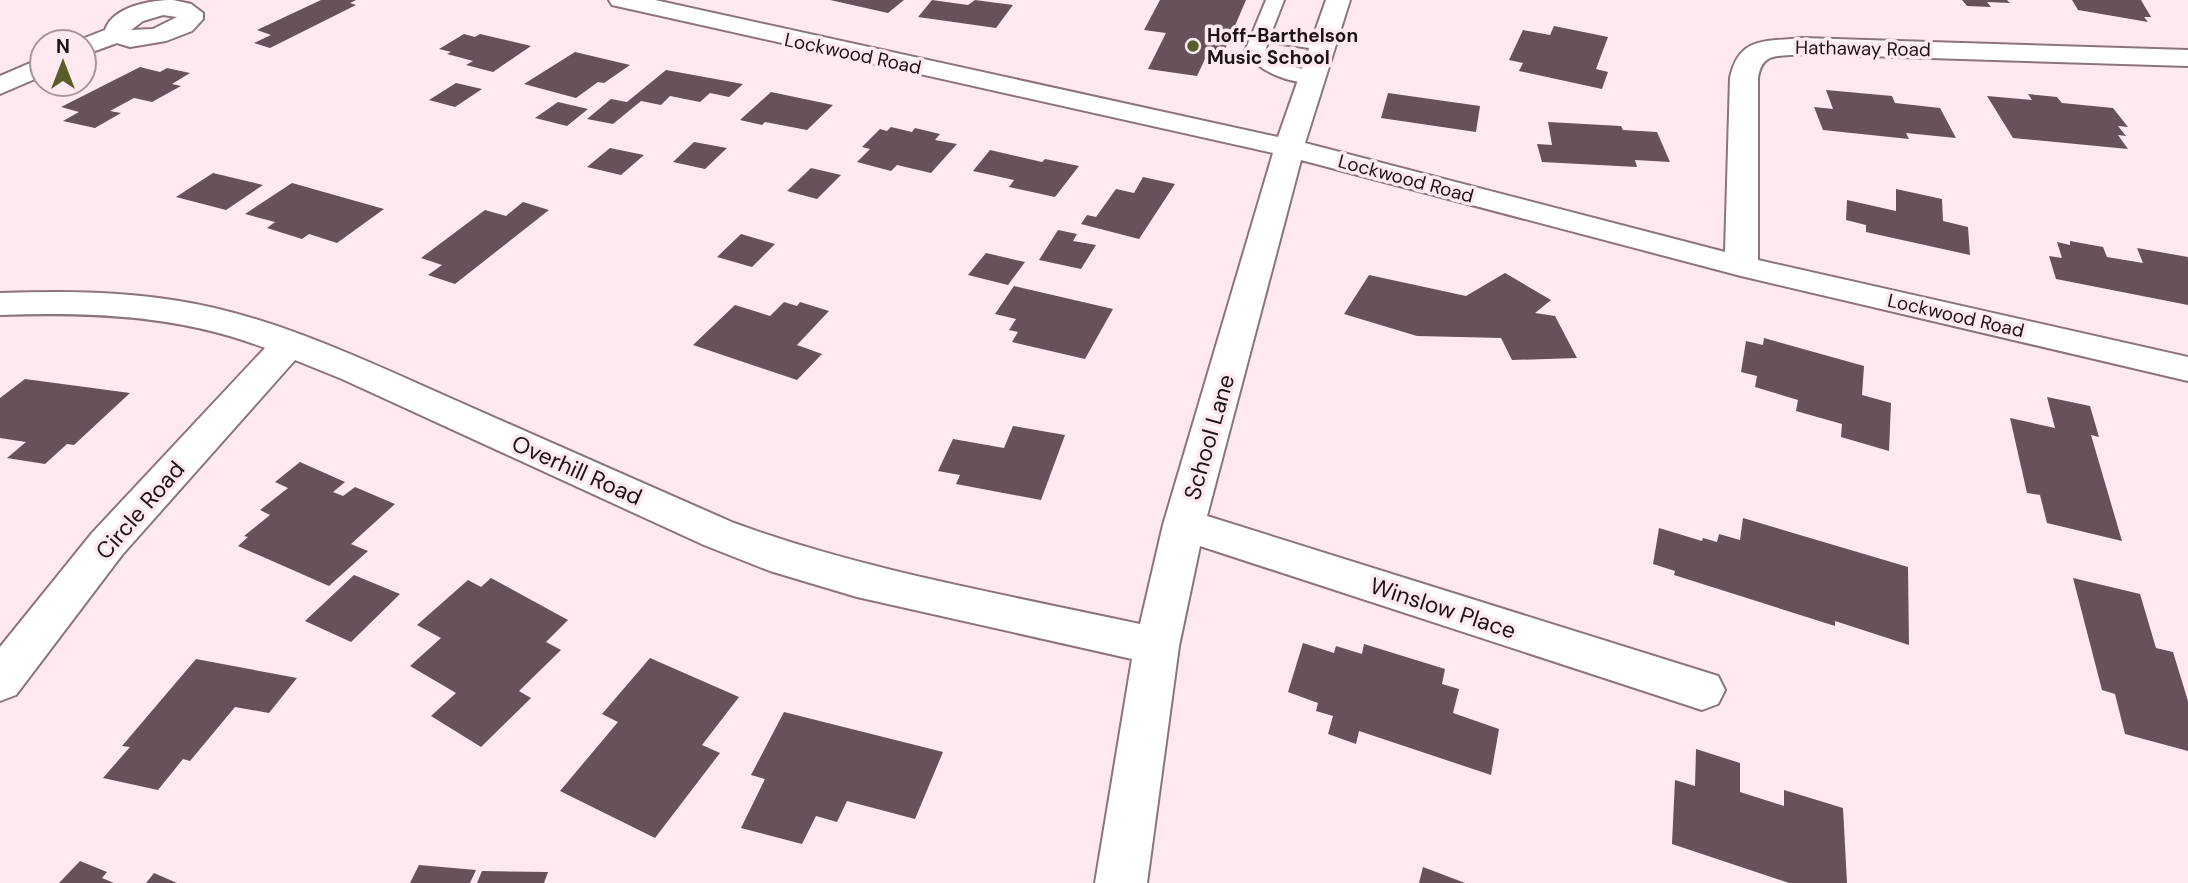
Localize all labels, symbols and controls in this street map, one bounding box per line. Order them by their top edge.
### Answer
place label: Hoff-Barthelson Music School [1207,23,1358,70]
street label: Lockwood Road [782,27,924,80]
north arrow [28,28,98,98]
text: N [56,34,70,59]
street label: Hathaway Road [1795,35,1931,62]
marker: Hoff-Barthelson Music School [1185,38,1201,54]
street label: Lockwood Road [1335,148,1476,209]
street label: Lockwood Road [1885,288,2027,343]
street label: School Lane [1177,371,1241,503]
street label: Overhill Road [507,428,647,512]
street label: Circle Road [89,454,191,566]
street label: Winslow Place [1366,570,1520,646]

